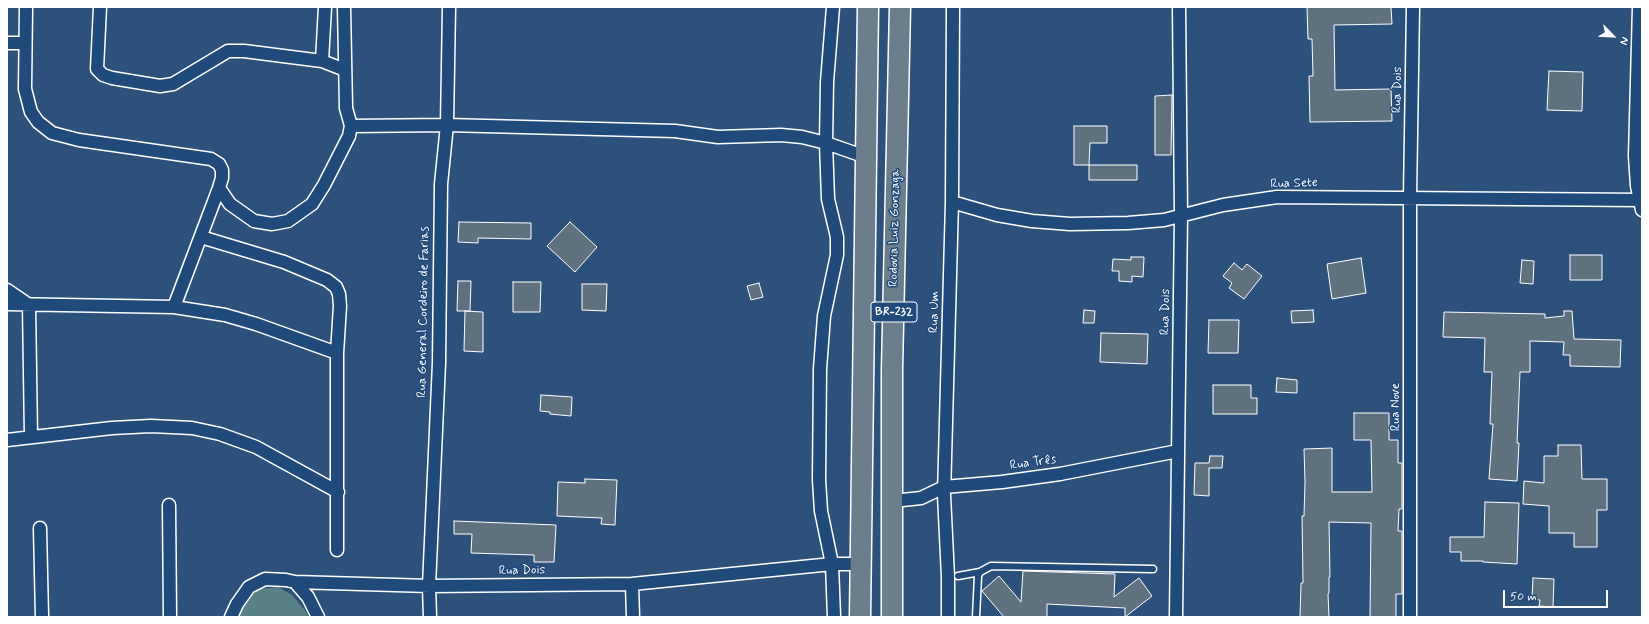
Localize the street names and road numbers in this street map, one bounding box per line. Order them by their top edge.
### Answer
street label: Rua Dois [1390,67,1406,113]
street label: Rodovia Luiz Gonzaga [886,169,904,287]
street label: Rua Sete [1270,175,1318,193]
street label: Rua General Cordeiro de Farias [415,226,433,398]
street label: Rua Dois [1158,289,1174,335]
street label: Rua Um [926,291,944,333]
road number: BR-232 [871,302,917,322]
street label: Rua Nove [1388,383,1404,431]
street label: Rua Três [1009,452,1057,474]
street label: Rua Dois [499,563,545,579]

